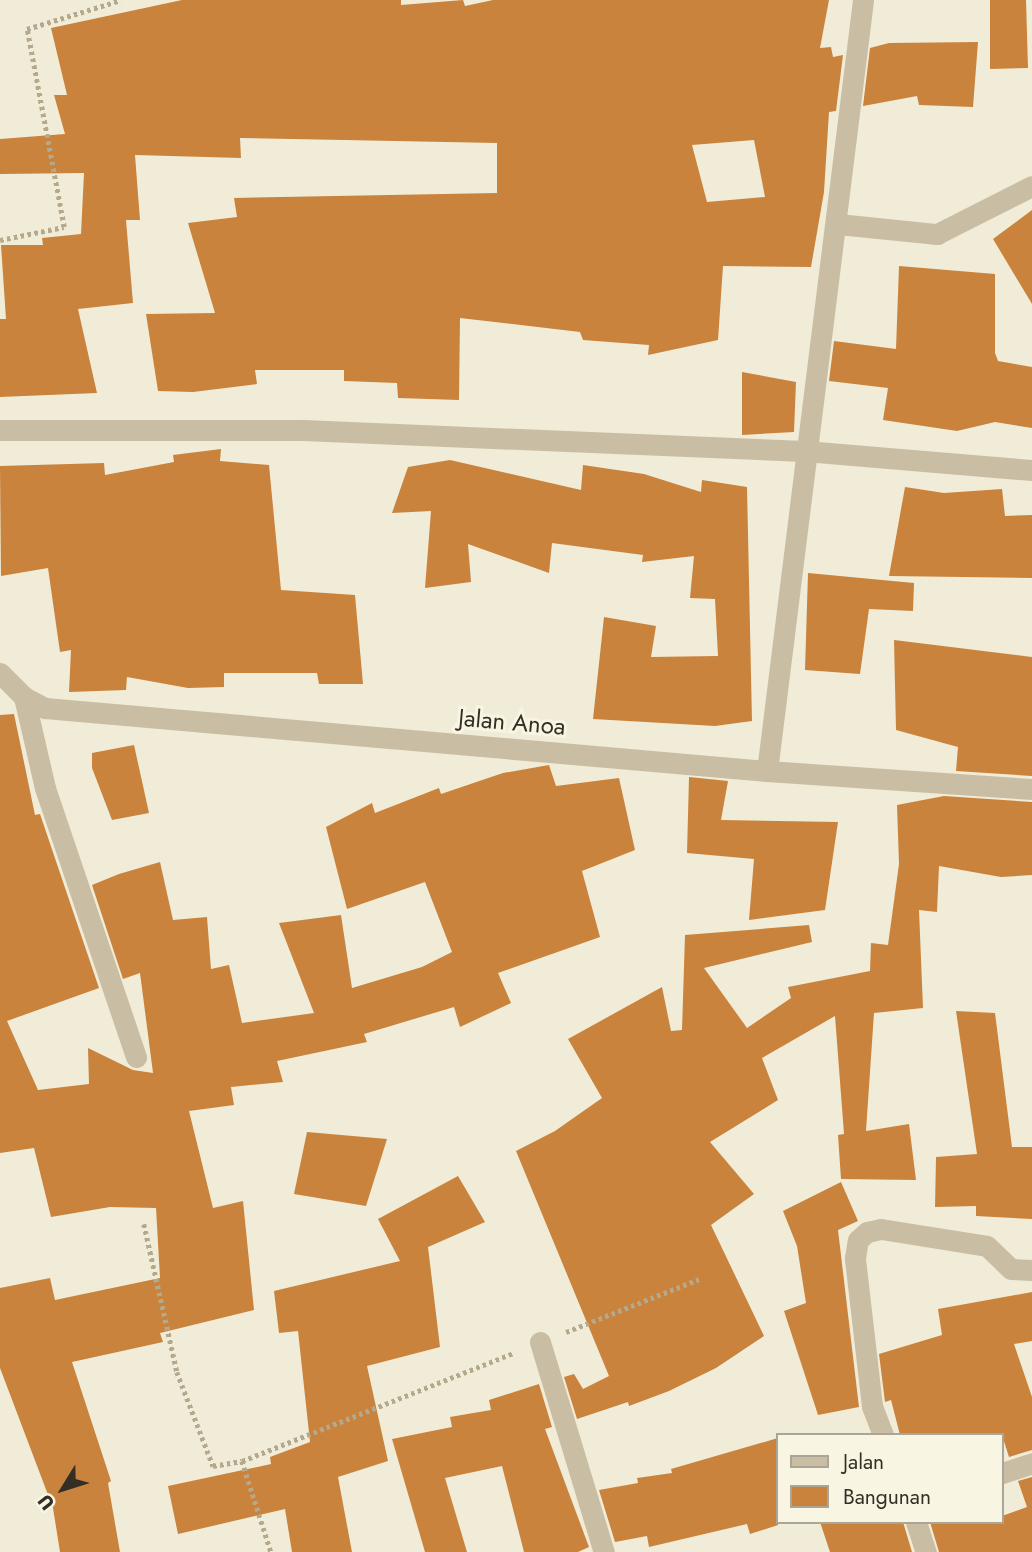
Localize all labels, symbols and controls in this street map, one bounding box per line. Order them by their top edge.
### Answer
street label: Jalan Anoa [457,703,567,741]
legend [776,1433,1004,1524]
text: Jalan [843,1447,884,1477]
north arrow [28,1454,98,1524]
text: Bangunan [843,1482,931,1512]
text: U [31,1489,61,1516]

